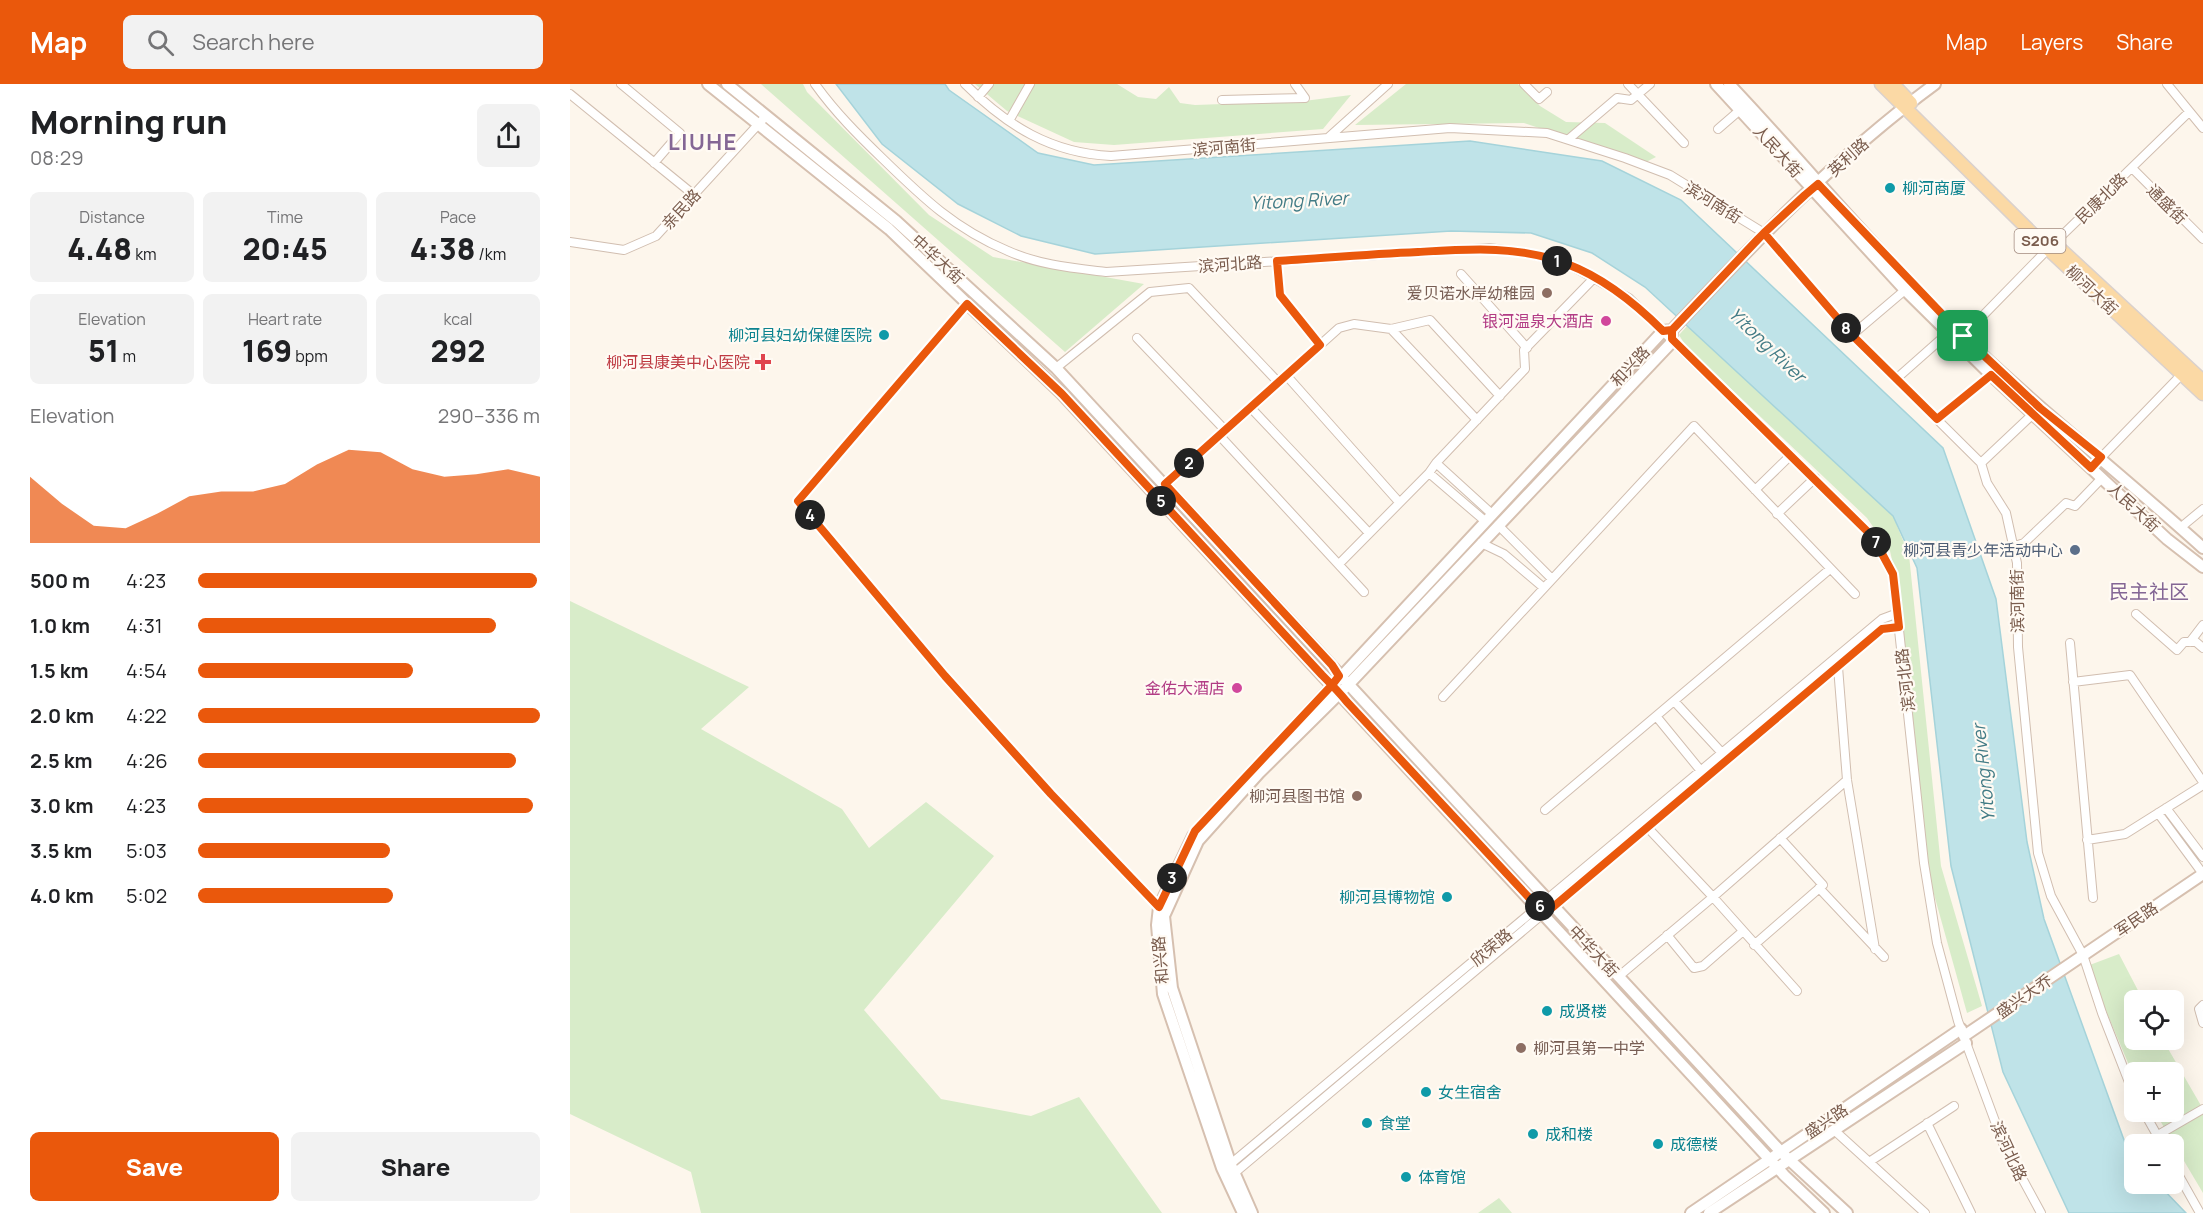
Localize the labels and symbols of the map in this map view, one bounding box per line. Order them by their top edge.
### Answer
street label: 人民大街 [1748,120,1808,182]
district label: LIUHE [668,127,738,157]
street label: 滨河南街 [1191,133,1257,161]
street label: 英利路 [1823,133,1873,181]
street label: 民康北路 [2070,168,2132,228]
street label: 滨河南街 [1680,176,1746,228]
place label: 柳河商厦 [1902,177,1966,199]
street label: 通盛街 [2142,179,2192,229]
marker: 柳河商厦 [1883,181,1897,195]
street label: 亲民路 [657,184,705,234]
water label: Yitong River [1249,185,1351,215]
street label: 中华大街 [907,229,969,289]
road number: S206 [2014,229,2066,253]
pin: 1 [1542,246,1572,276]
street label: 滨河北路 [1197,251,1263,277]
street label: 柳河大街 [2061,260,2123,320]
place label: 爱贝诺水岸幼稚园 [1407,282,1535,304]
marker: 爱贝诺水岸幼稚园 [1540,286,1554,300]
water label: Yitong River [1724,302,1813,389]
place label: 银河温泉大酒店 [1482,310,1594,332]
pin [1937,310,1988,361]
pin: 8 [1831,313,1861,343]
marker: 银河温泉大酒店 [1599,314,1613,328]
place label: 柳河县妇幼保健医院 [728,324,872,346]
marker: 柳河县妇幼保健医院 [877,328,891,342]
street label: 和兴路 [1606,341,1654,391]
place label: 柳河县康美中心医院 [606,351,750,373]
marker: 柳河县康美中心医院 [754,353,772,371]
pin: 2 [1174,448,1204,478]
street label: 人民大街 [2103,477,2165,537]
pin: 5 [1146,486,1176,516]
pin: 4 [795,500,825,530]
pin: 7 [1861,527,1891,557]
place label: 柳河县青少年活动中心 [1903,539,2063,561]
marker: 柳河县青少年活动中心 [2068,543,2082,557]
street label: 滨河南街 [2005,569,2029,633]
district label: 民主社区 [2109,578,2189,605]
street label: 滨河北路 [1890,647,1920,713]
place label: 金佑大酒店 [1145,677,1225,699]
marker: 金佑大酒店 [1230,681,1244,695]
water label: Yitong River [1966,721,2000,823]
place label: 柳河县图书馆 [1249,785,1345,807]
marker: 柳河县图书馆 [1350,789,1364,803]
pin: 3 [1157,863,1187,893]
place label: 柳河县博物馆 [1339,886,1435,908]
marker: 柳河县博物馆 [1440,890,1454,904]
pin: 6 [1525,891,1555,921]
street label: 军民路 [2110,896,2162,942]
street label: 中华大街 [1564,920,1624,982]
street label: 欣荣路 [1466,923,1516,971]
street label: 和兴路 [1147,935,1173,985]
street label: 盛兴大乔 [1991,969,2057,1023]
place label: 成贤楼 [1559,1000,1607,1022]
marker: 成贤楼 [1540,1004,1554,1018]
place label: 柳河县第一中学 [1533,1037,1645,1059]
marker: 柳河县第一中学 [1514,1041,1528,1055]
place label: 女生宿舍 [1438,1081,1502,1103]
marker: 女生宿舍 [1419,1085,1433,1099]
street label: 盛兴路 [1800,1098,1852,1144]
place label: 食堂 [1379,1112,1411,1134]
marker: 食堂 [1360,1116,1374,1130]
street label: 滨河北路 [1986,1117,2032,1185]
place label: 成和楼 [1545,1123,1593,1145]
marker: 成和楼 [1526,1127,1540,1141]
place label: 成德楼 [1670,1133,1718,1155]
marker: 成德楼 [1651,1137,1665,1151]
place label: 体育馆 [1418,1166,1466,1188]
marker: 体育馆 [1399,1170,1413,1184]

